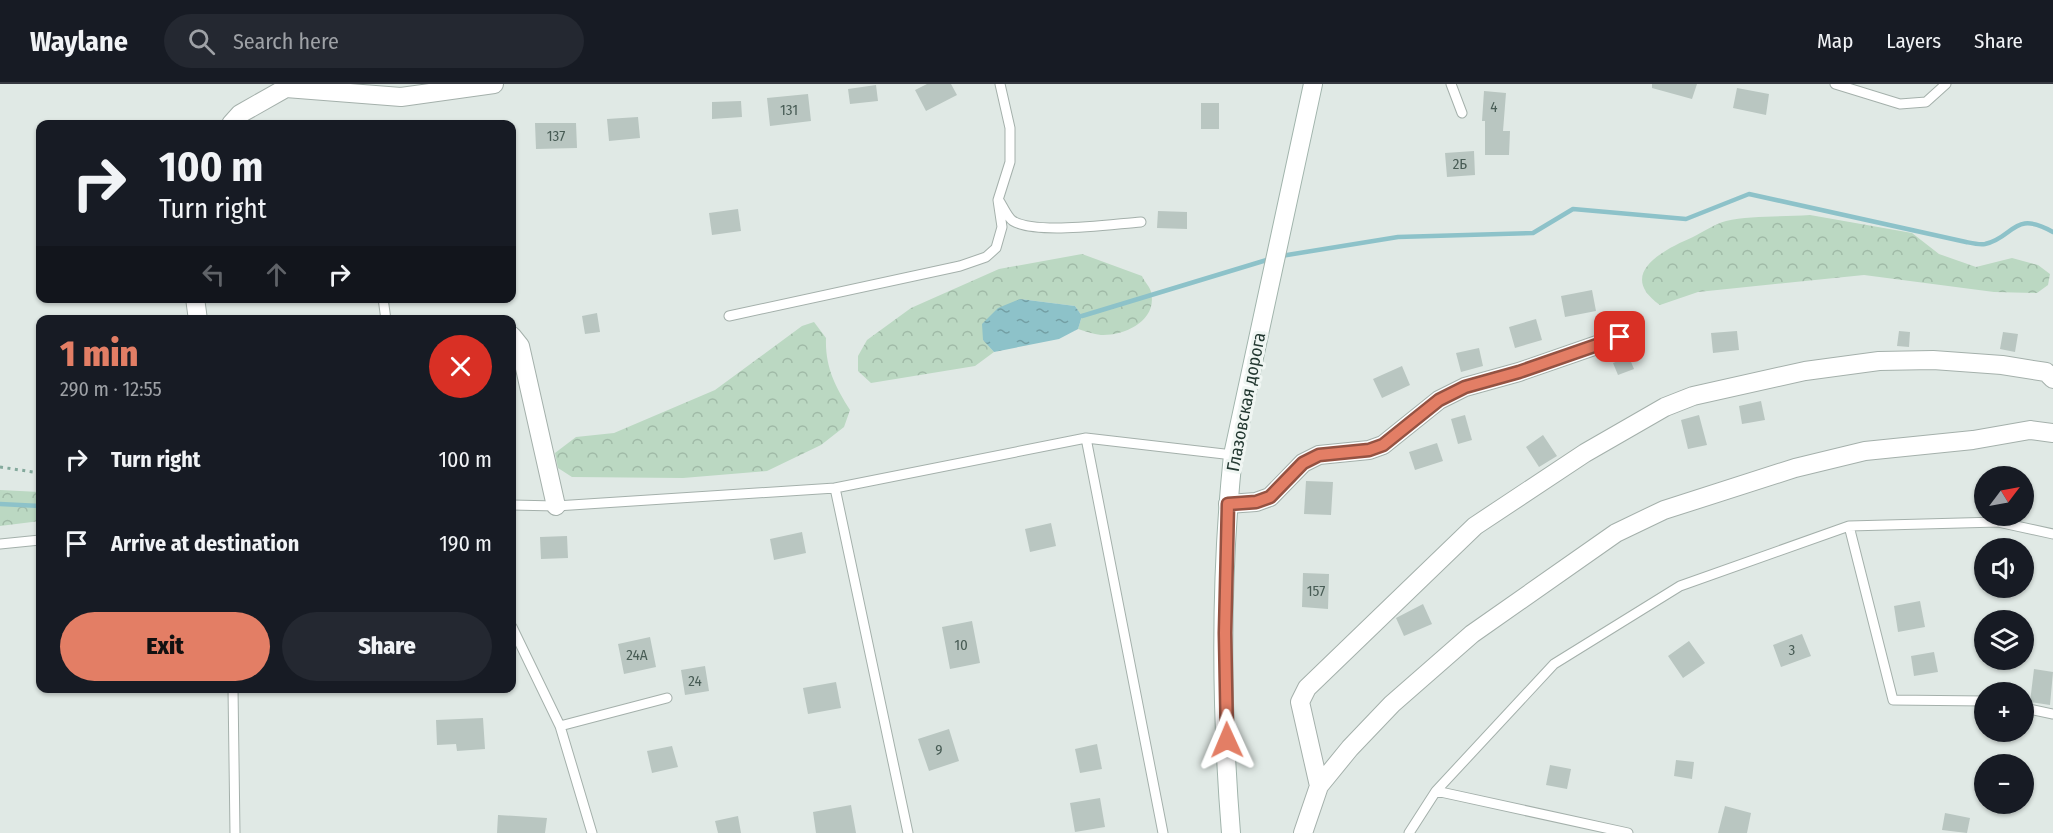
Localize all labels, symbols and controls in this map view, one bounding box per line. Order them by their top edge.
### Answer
search box [164,14,584,68]
text: Waylane [30,25,128,58]
icon: search [185,25,218,58]
text: Search here [233,28,339,55]
text: Map [1817,28,1853,54]
text: Layers [1886,28,1941,54]
text: Share [1974,28,2023,54]
house number: 4 [1490,98,1498,116]
house number: 131 [780,101,798,119]
house number: 137 [547,127,565,145]
text: 100 m [159,142,263,192]
icon: right [60,144,138,222]
house number: 2Б [1453,155,1467,173]
text: Turn right [159,193,267,225]
icon: left [197,258,230,291]
icon: ahead [260,258,293,291]
icon: right [323,258,356,291]
pin [1594,311,1645,362]
icon: arrive [1603,320,1636,353]
street label: Глазовская дорога [1222,330,1270,474]
text: 1 min [60,332,138,376]
button: close [429,335,492,398]
text: 290 m · 12:55 [60,377,162,401]
icon: right [60,443,93,476]
text: Turn right [111,446,200,473]
text: 100 m [438,446,492,473]
north arrow [1974,466,2034,526]
map controls [1974,466,2034,814]
icon: arrive [60,527,93,560]
text: Arrive at destination [111,530,299,557]
text: 190 m [439,530,492,557]
button: sound [1974,538,2034,598]
house number: 157 [1307,582,1325,600]
button: layers [1974,610,2034,670]
button: Exit [60,612,270,681]
button: Share [282,612,492,681]
house number: 10 [954,636,968,654]
house number: 3 [1789,641,1796,659]
house number: 24А [626,646,648,664]
house number: 24 [688,672,702,690]
button: + [1974,682,2034,742]
position arrow [1195,708,1259,772]
house number: 9 [935,741,943,759]
button: − [1974,754,2034,814]

